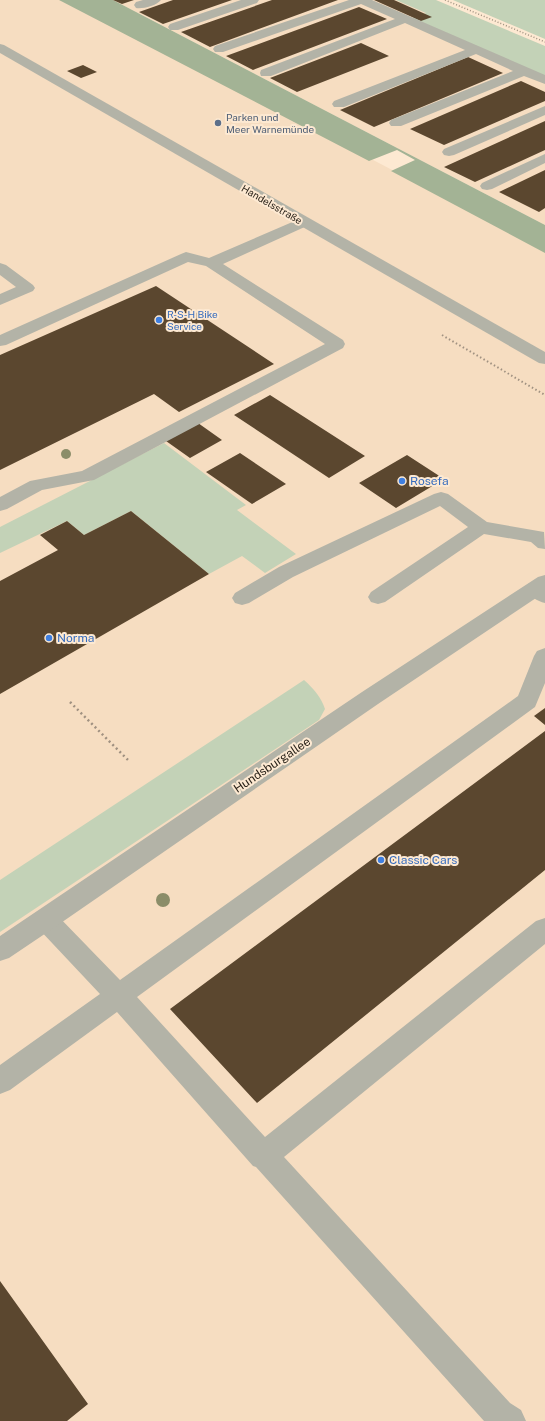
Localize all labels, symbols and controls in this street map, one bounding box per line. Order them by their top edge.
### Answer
place label: Parken und Meer Warnemünde [226,111,314,135]
marker: Parken und Meer Warnemünde [213,118,223,128]
street label: Handelsstraße [239,182,305,226]
place label: R-S-H Bike Service [167,308,218,332]
marker: R-S-H Bike Service [154,315,164,325]
place label: Rosefa [410,474,449,488]
marker: Rosefa [397,476,407,486]
place label: Norma [57,631,94,645]
marker: Norma [44,633,54,643]
street label: Hundsburgallee [231,734,313,796]
place label: Classic Cars [389,853,457,867]
marker: Classic Cars [376,855,386,865]

